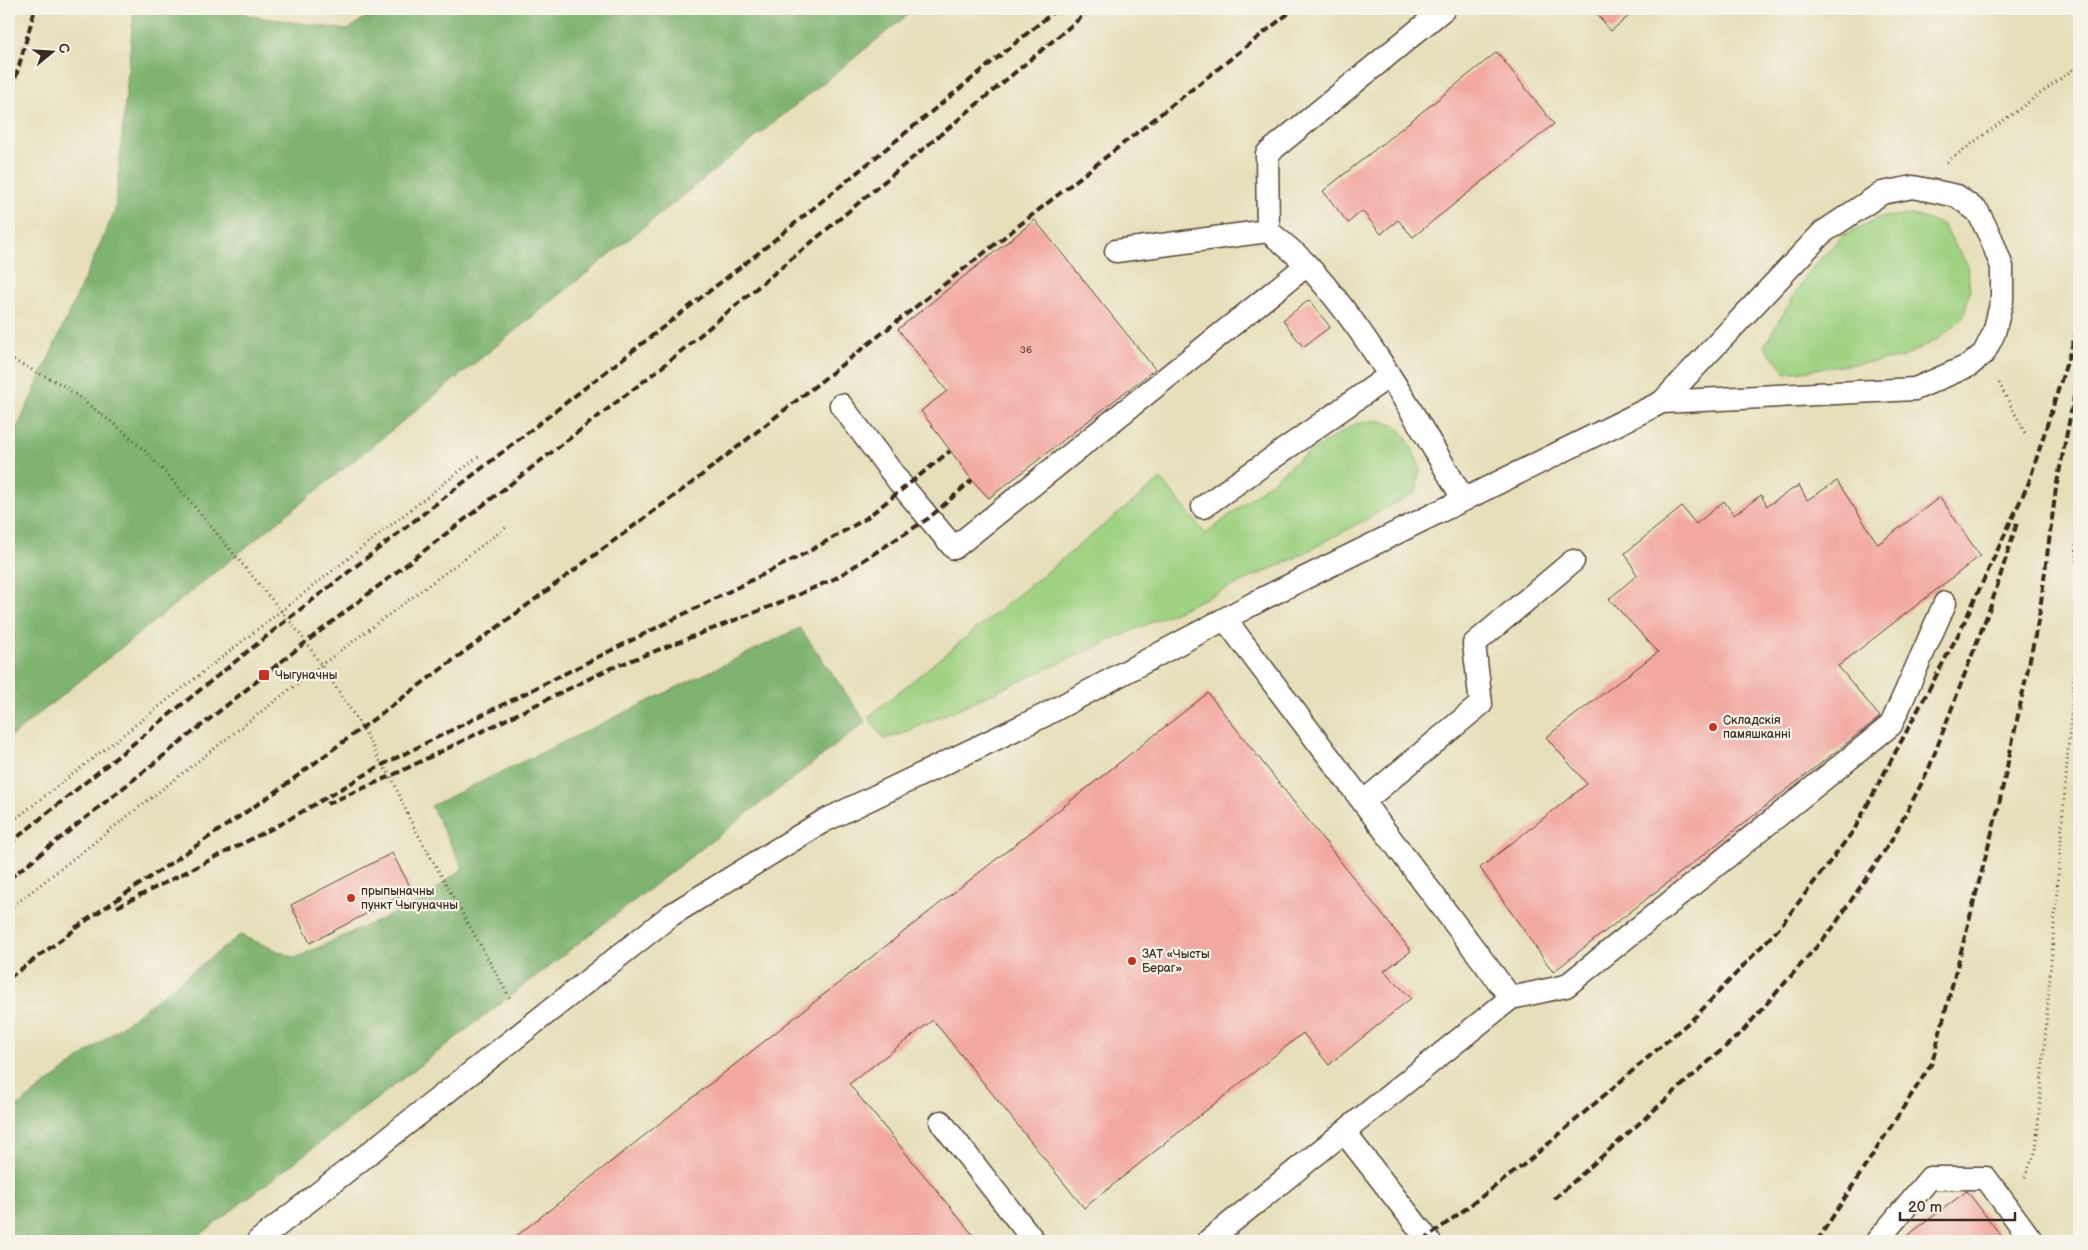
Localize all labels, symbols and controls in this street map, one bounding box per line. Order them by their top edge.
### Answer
north arrow [28,28,78,78]
text: С [54,41,74,56]
house number: 36 [1020,344,1032,356]
marker: Чыгуначны [257,668,271,682]
place label: Чыгуначны [275,668,337,683]
place label: Складскія памяшканні [1723,713,1791,742]
marker: Складскія памяшканні [1707,721,1719,733]
place label: прыпыначны пункт Чыгуначны [361,884,458,913]
marker: прыпыначны пункт Чыгуначны [345,892,357,904]
place label: ЗАТ «Чысты Бераг» [1142,947,1210,976]
marker: ЗАТ «Чысты Бераг» [1126,955,1138,967]
scale bar [1900,1190,2016,1222]
text: 20 m [1908,1198,1942,1217]

